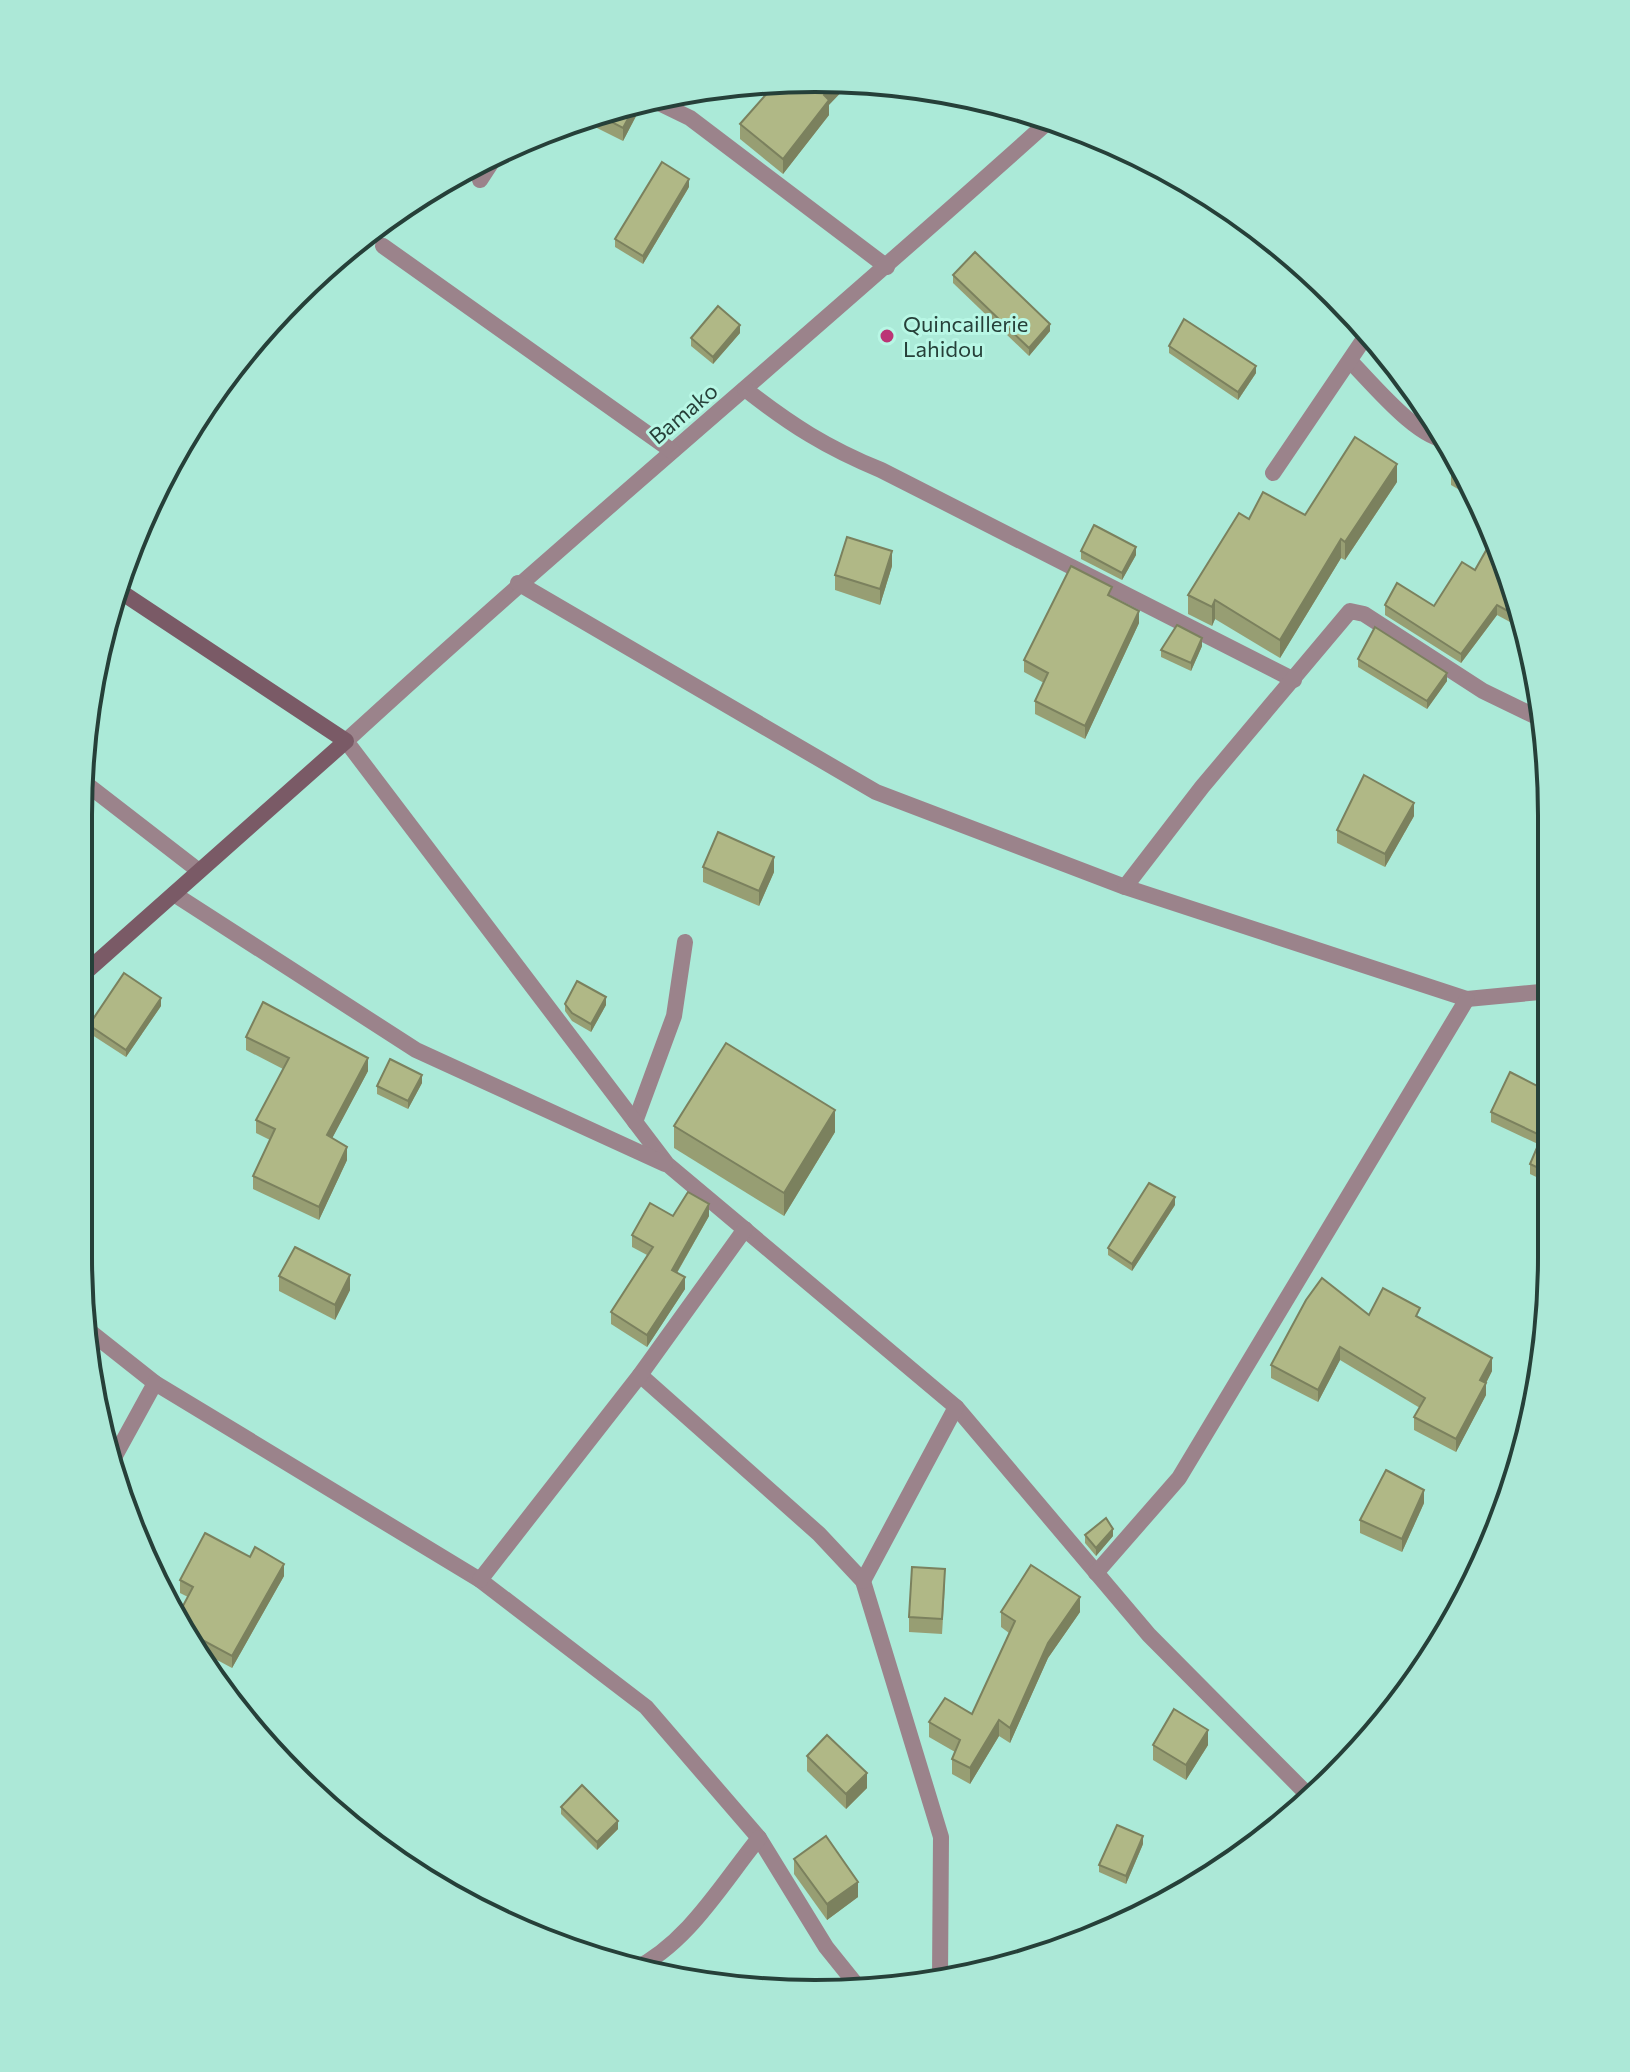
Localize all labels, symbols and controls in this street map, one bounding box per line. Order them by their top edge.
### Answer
place label: Quincaillerie Lahidou [903,310,1028,362]
marker: Quincaillerie Lahidou [878,327,896,345]
street label: Bamako [643,377,723,449]

